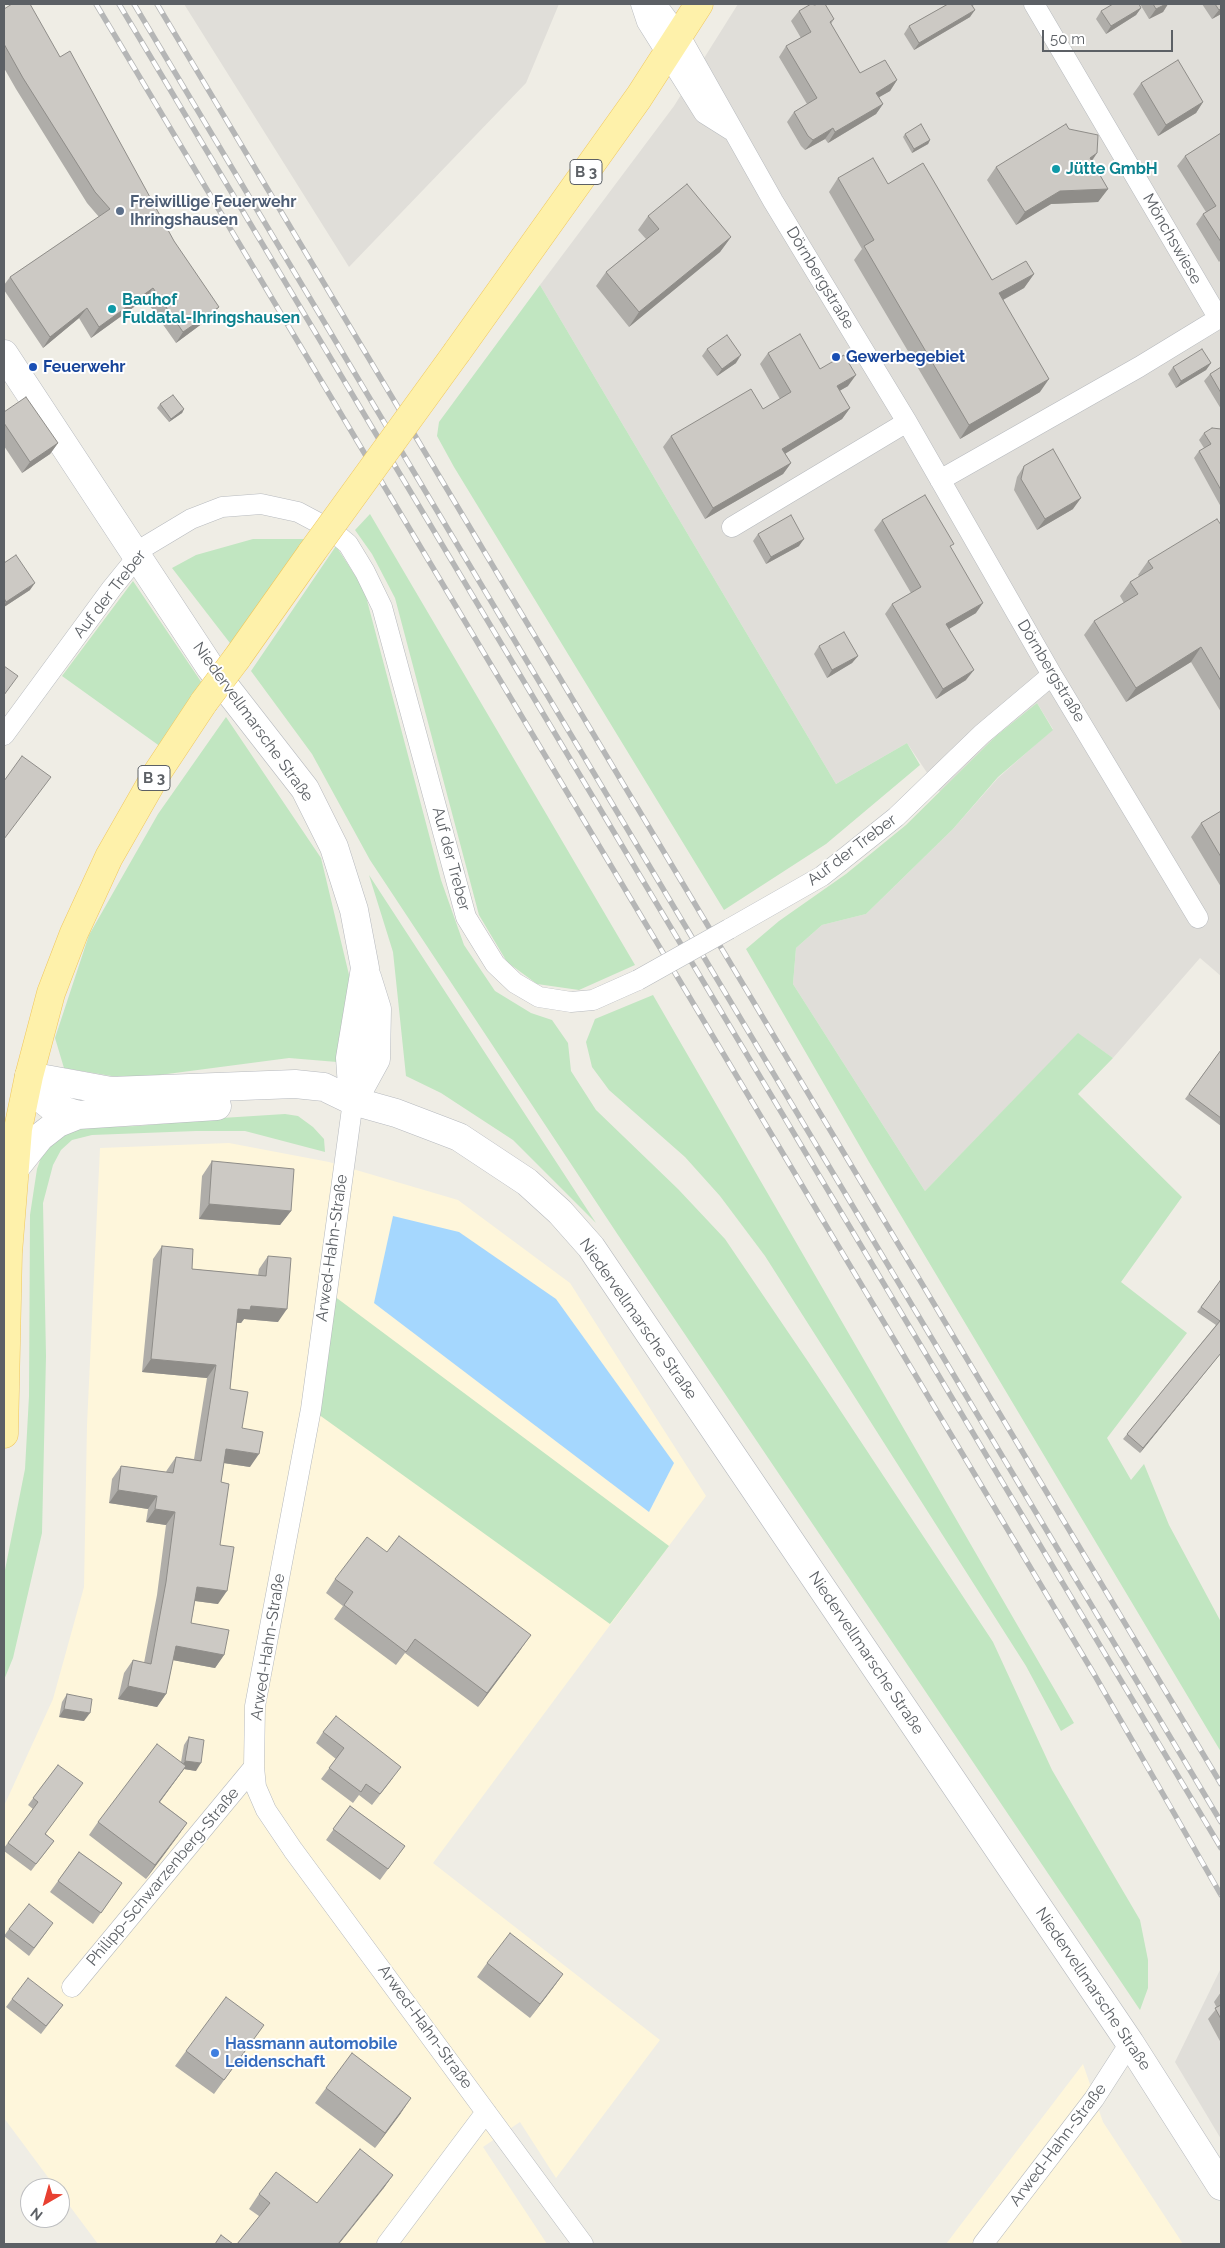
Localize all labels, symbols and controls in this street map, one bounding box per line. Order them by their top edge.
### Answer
scale bar [1045,20,1176,52]
text: 50 m [1050,30,1085,48]
place label: Jütte GmbH [1066,159,1158,179]
road number: B 3 [570,160,602,184]
marker: Jütte GmbH [1050,163,1062,175]
street label: Mönchswiese [1138,190,1206,288]
place label: Freiwillige Feuerwehr Ihringshausen [130,192,296,230]
marker: Freiwillige Feuerwehr Ihringshausen [114,205,126,217]
street label: Dörnbergstraße [782,223,858,333]
place label: Bauhof Fuldatal-Ihringshausen [122,290,300,328]
marker: Bauhof Fuldatal-Ihringshausen [106,303,118,315]
place label: Gewerbegebiet [846,347,965,367]
marker: Gewerbegebiet [830,351,842,363]
place label: Feuerwehr [43,357,126,377]
marker: Feuerwehr [27,361,39,373]
street label: Auf der Treber [70,546,150,642]
street label: Dörnbergstraße [1013,616,1089,726]
street label: Niedervellmarsche Straße [189,639,317,805]
road number: B 3 [138,766,170,790]
street label: Auf der Treber [428,805,474,913]
street label: Auf der Treber [804,810,900,890]
street label: Arwed-Hahn-Straße [312,1173,352,1323]
street label: Niedervellmarsche Straße [575,1235,701,1403]
street label: Niedervellmarsche Straße [804,1568,928,1738]
street label: Arwed-Hahn-Straße [247,1572,289,1722]
street label: Philipp-Schwarzenberg-Straße [83,1784,243,1970]
street label: Niedervellmarsche Straße [1031,1904,1155,2074]
street label: Arwed-Hahn-Straße [374,1961,476,2093]
place label: Hassmann automobile Leidenschaft [225,2034,397,2072]
marker: Hassmann automobile Leidenschaft [209,2047,221,2059]
street label: Arwed-Hahn-Straße [1006,2080,1110,2210]
north arrow [20,2178,70,2228]
text: N [27,2204,46,2224]

